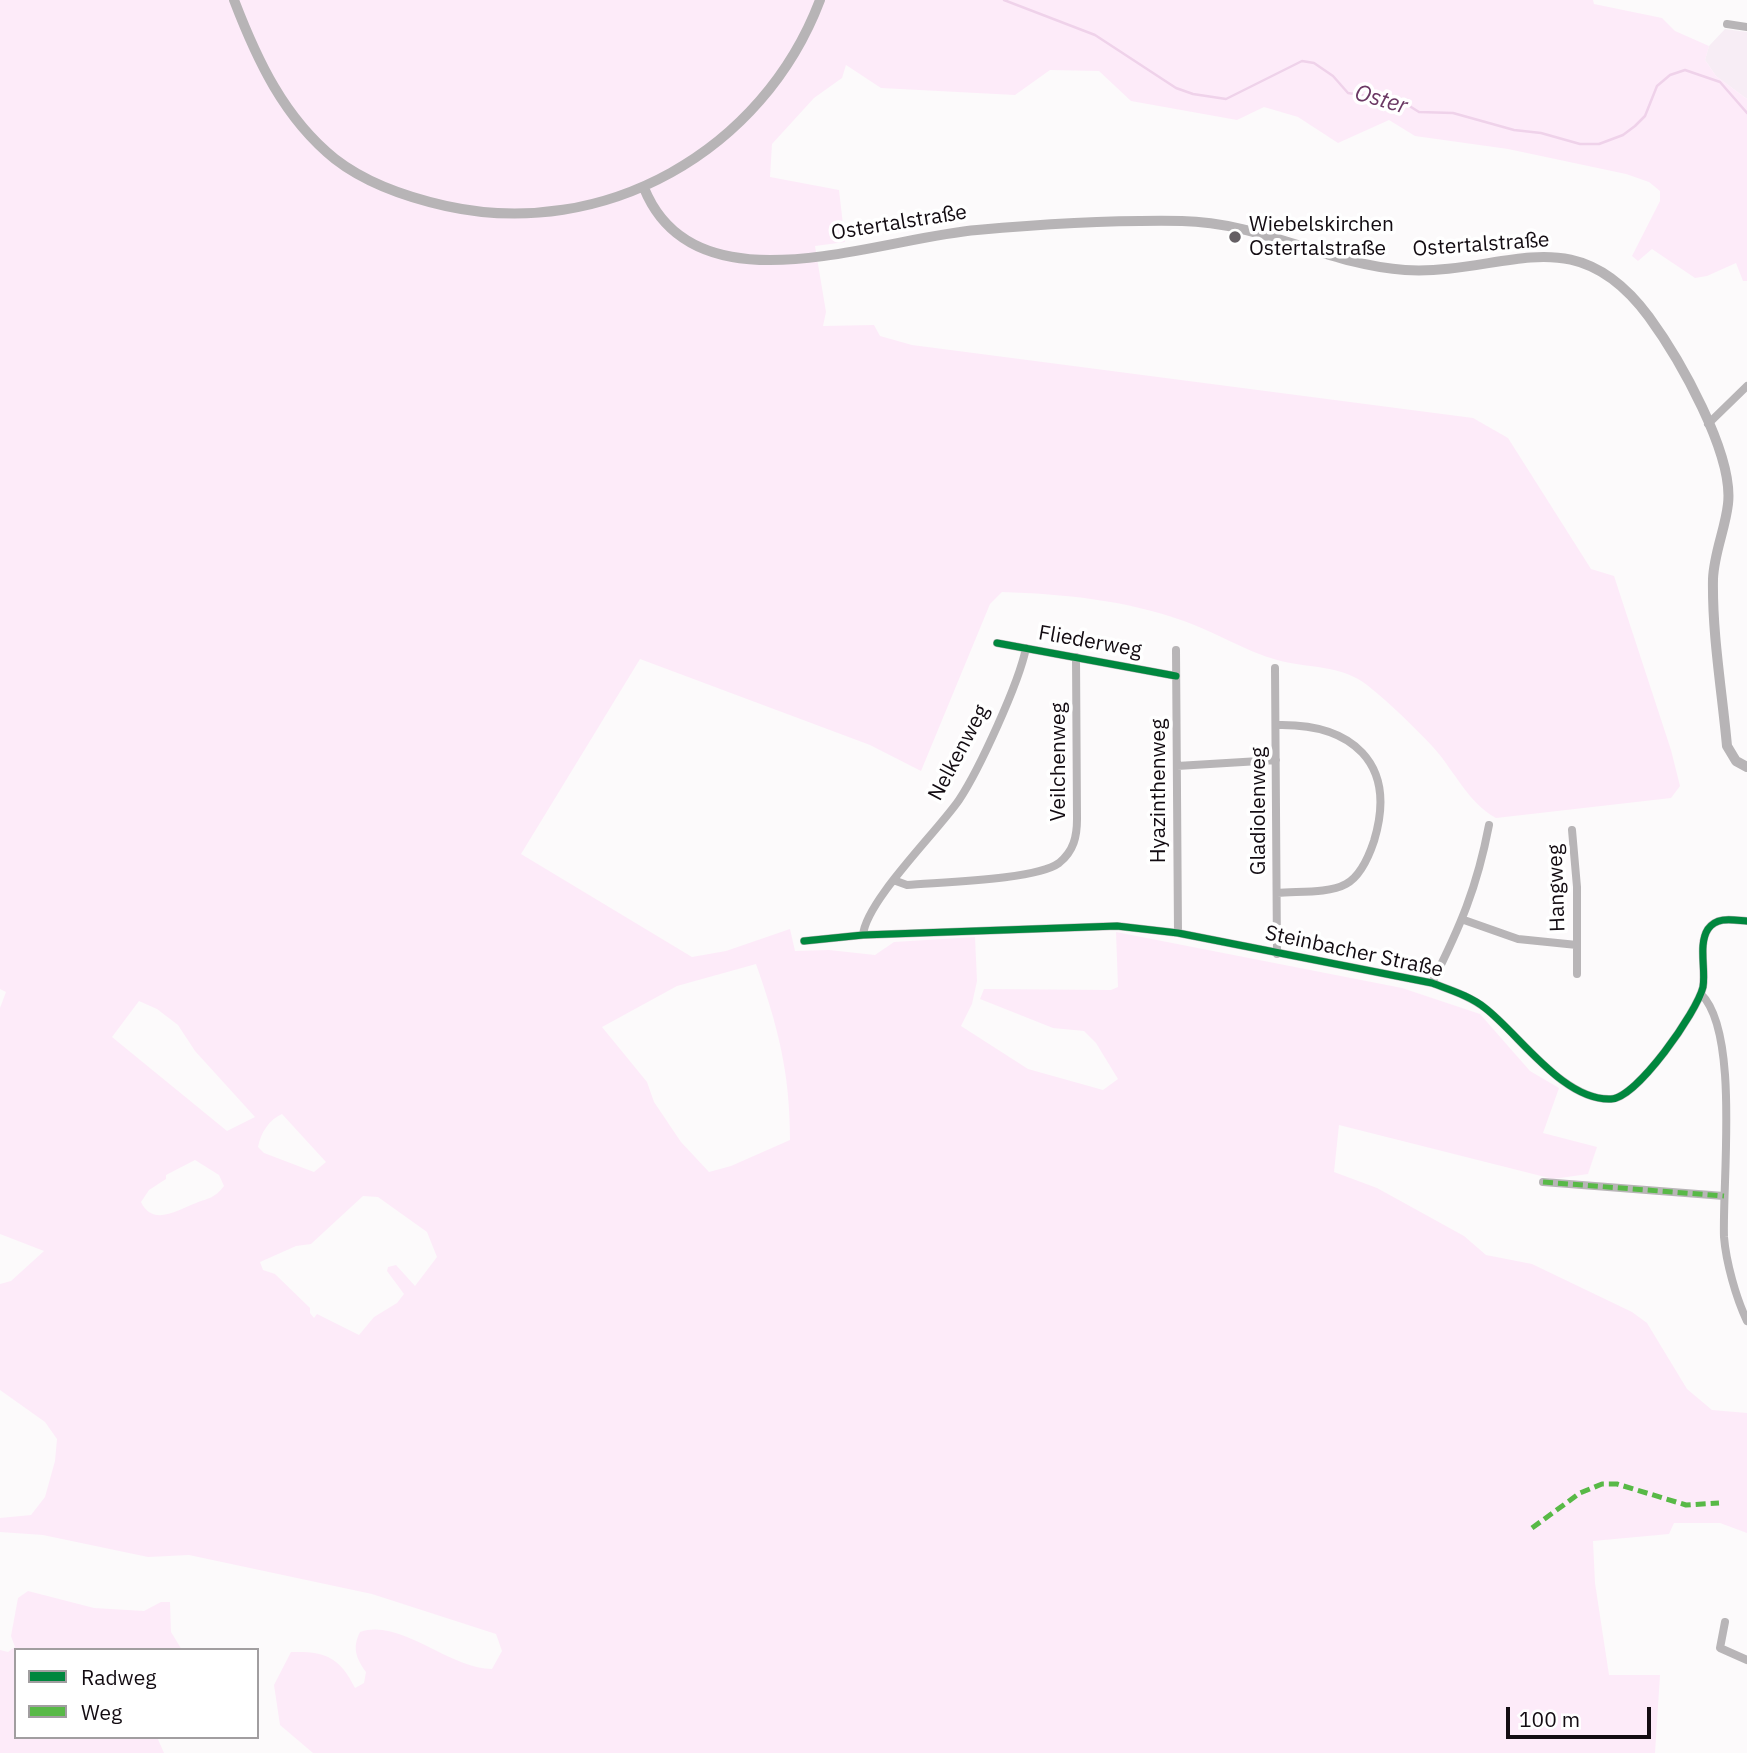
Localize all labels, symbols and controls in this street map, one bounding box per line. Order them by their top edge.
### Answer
water label: Oster [1352,79,1410,121]
street label: Ostertalstraße [829,200,969,246]
place label: Wiebelskirchen Ostertalstraße [1249,212,1394,262]
street label: Ostertalstraße [1412,228,1550,262]
marker: Wiebelskirchen Ostertalstraße [1227,229,1243,245]
street label: Fliederweg [1036,621,1144,663]
street label: Nelkenweg [923,701,995,805]
street label: Veilchenweg [1046,702,1072,822]
street label: Hyazinthenweg [1146,719,1172,863]
street label: Gladiolenweg [1246,747,1272,875]
street label: Hangweg [1543,844,1571,932]
street label: Steinbacher Straße [1263,921,1445,983]
legend [14,1648,259,1739]
text: Radweg [81,1663,156,1691]
scale bar [1509,1694,1654,1738]
text: Weg [81,1698,122,1726]
text: 100 m [1519,1705,1580,1733]

